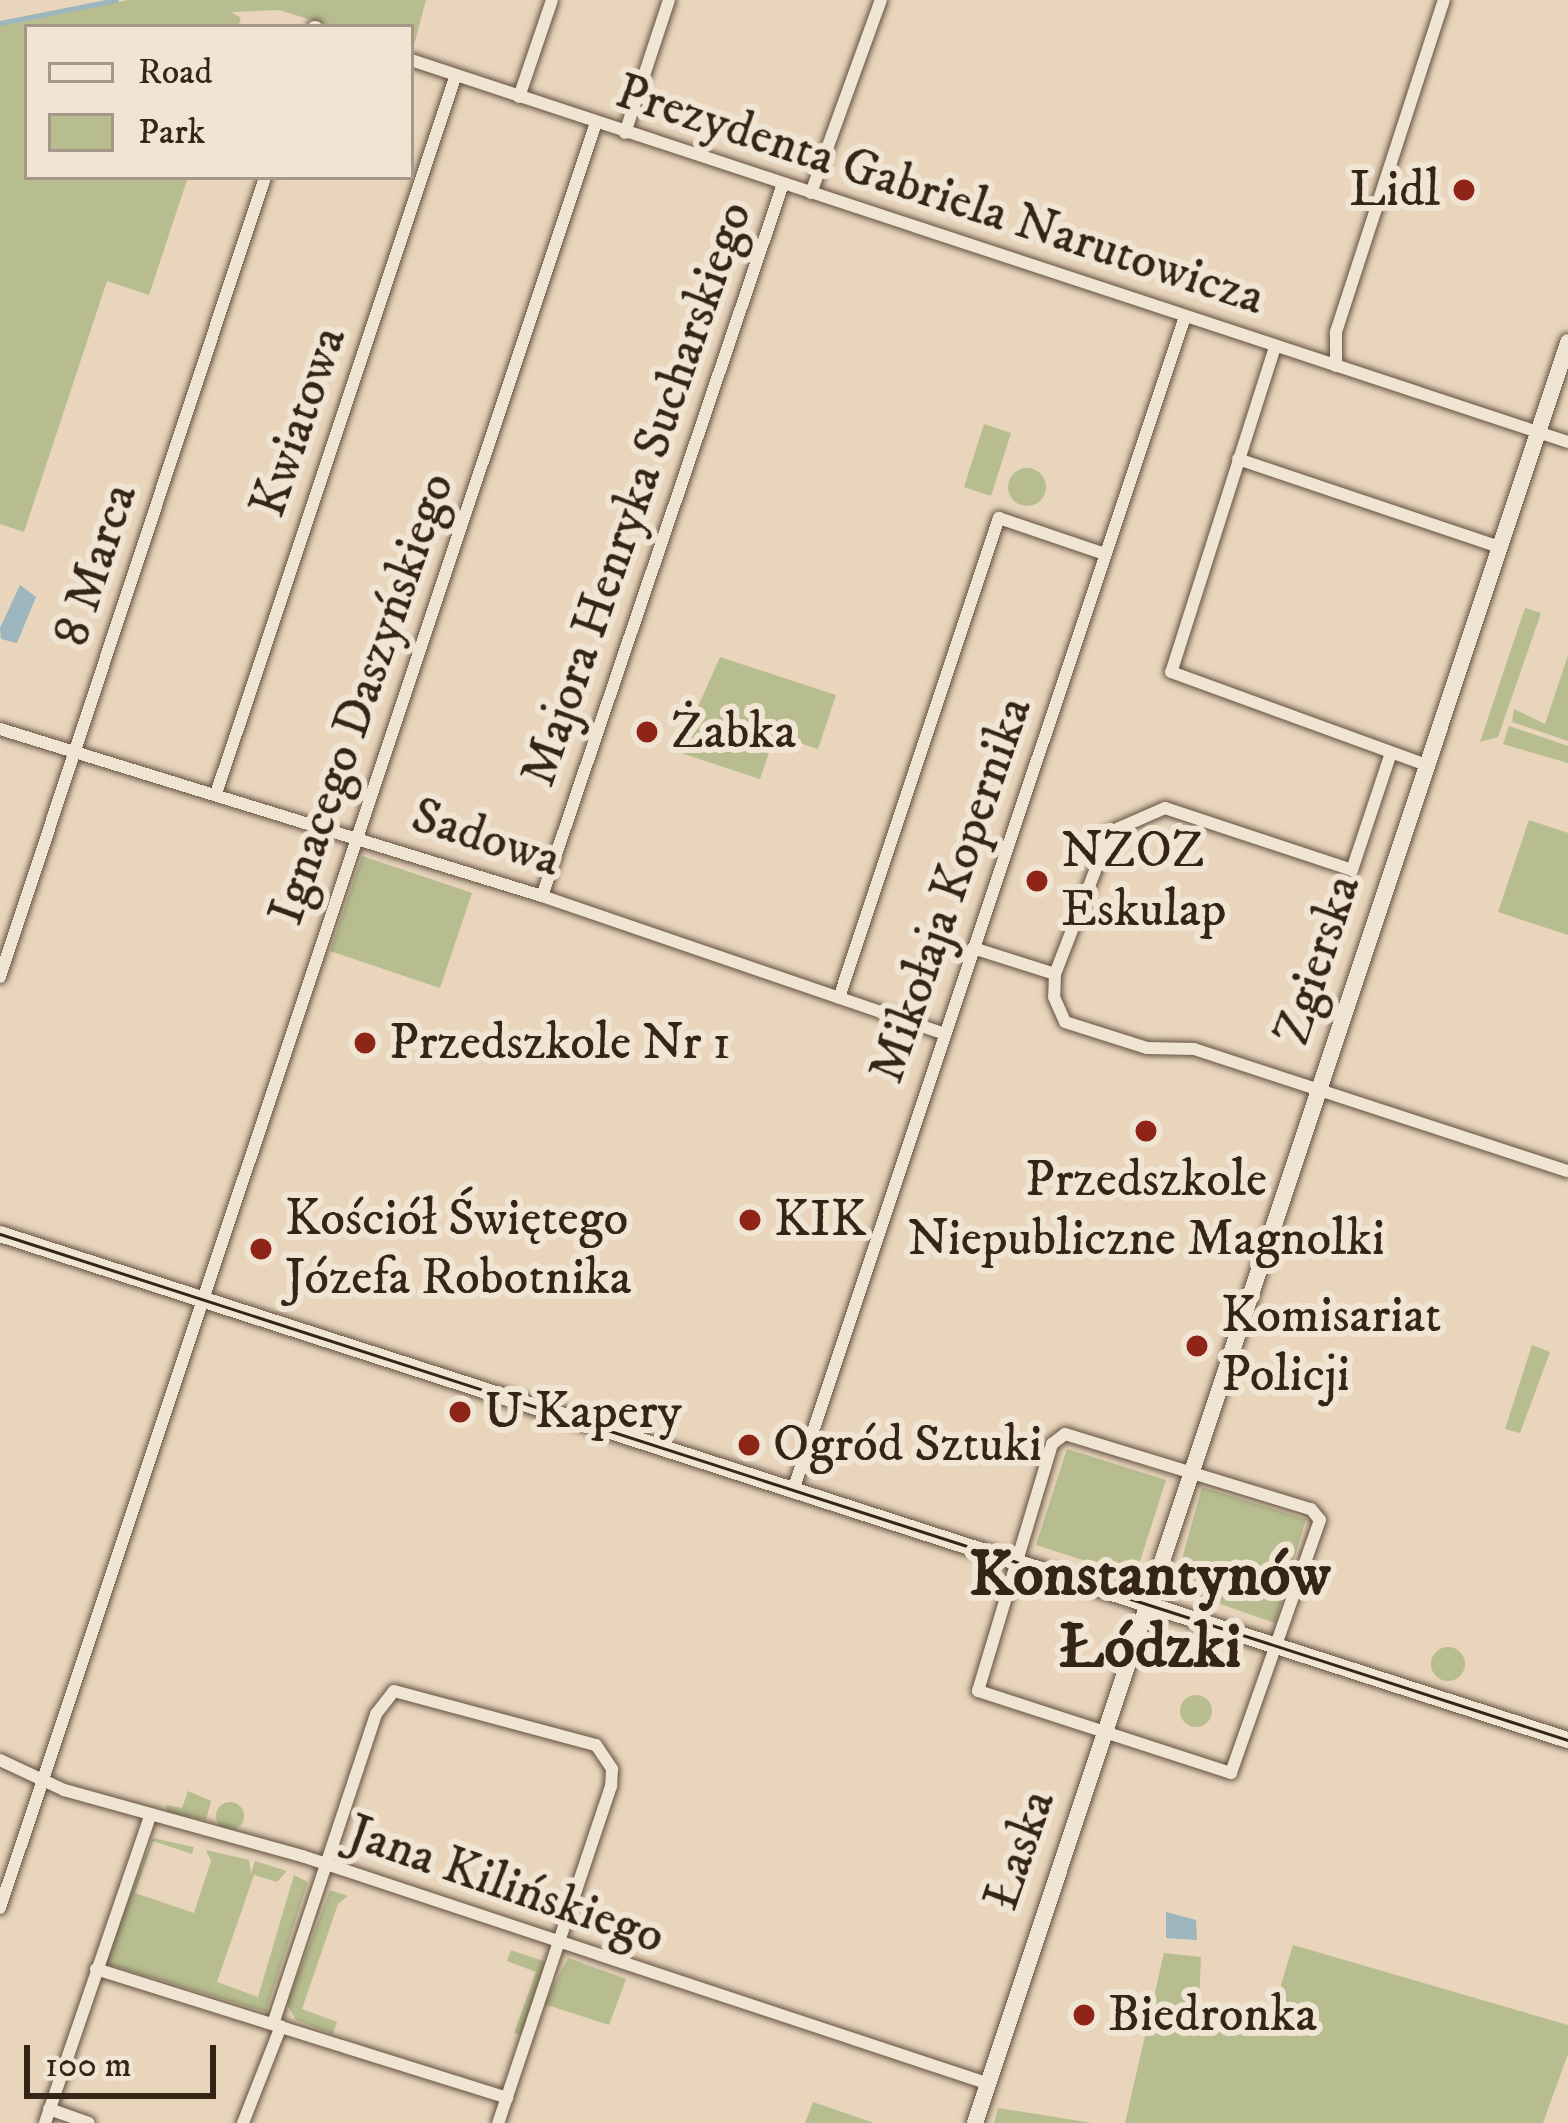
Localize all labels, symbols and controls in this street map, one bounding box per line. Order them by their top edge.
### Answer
legend [24,24,414,180]
text: Road [138,50,213,95]
street label: Prezydenta Gabriela Narutowicza [608,61,1272,329]
text: Park [138,110,205,155]
place label: Lidl [1349,159,1440,221]
marker: Lidl [1451,177,1477,203]
street label: Majora Henryka Sucharskiego [508,194,766,794]
street label: Kwiatowa [238,319,360,525]
street label: Ignacego Daszyńskiego [256,465,468,933]
street label: 8 Marca [41,476,151,654]
street label: Mikołaja Kopernika [856,689,1046,1091]
place label: Żabka [671,701,796,763]
marker: Żabka [634,719,660,745]
street label: Sadowa [404,785,568,891]
place label: NZOZ Eskulap [1061,821,1226,941]
street label: Zgierska [1262,867,1374,1053]
marker: NZOZ Eskulap [1024,868,1050,894]
place label: Przedszkole Nr 1 [389,1012,731,1074]
marker: Przedszkole Nr 1 [352,1030,378,1056]
marker: Przedszkole Niepubliczne Magnolki [1133,1118,1159,1144]
place label: Przedszkole Niepubliczne Magnolki [907,1150,1385,1270]
place label: Kościół Świętego Józefa Robotnika [285,1189,631,1309]
place label: KIK [774,1189,867,1251]
marker: KIK [737,1207,763,1233]
marker: Kościół Świętego Józefa Robotnika [248,1236,274,1262]
place label: Komisariat Policji [1221,1286,1441,1406]
marker: Komisariat Policji [1184,1333,1210,1359]
place label: U Kapery [484,1381,682,1443]
marker: U Kapery [447,1399,473,1425]
place label: Ogród Sztuki [773,1414,1042,1476]
marker: Ogród Sztuki [736,1432,762,1458]
district label: Konstantynów Łódzki [969,1538,1331,1686]
street label: Łaska [971,1782,1069,1918]
street label: Jana Kilińskiego [340,1802,672,1968]
place label: Biedronka [1108,1984,1317,2046]
marker: Biedronka [1071,2002,1097,2028]
scale bar [30,2021,222,2095]
text: 100 m [45,2043,132,2088]

